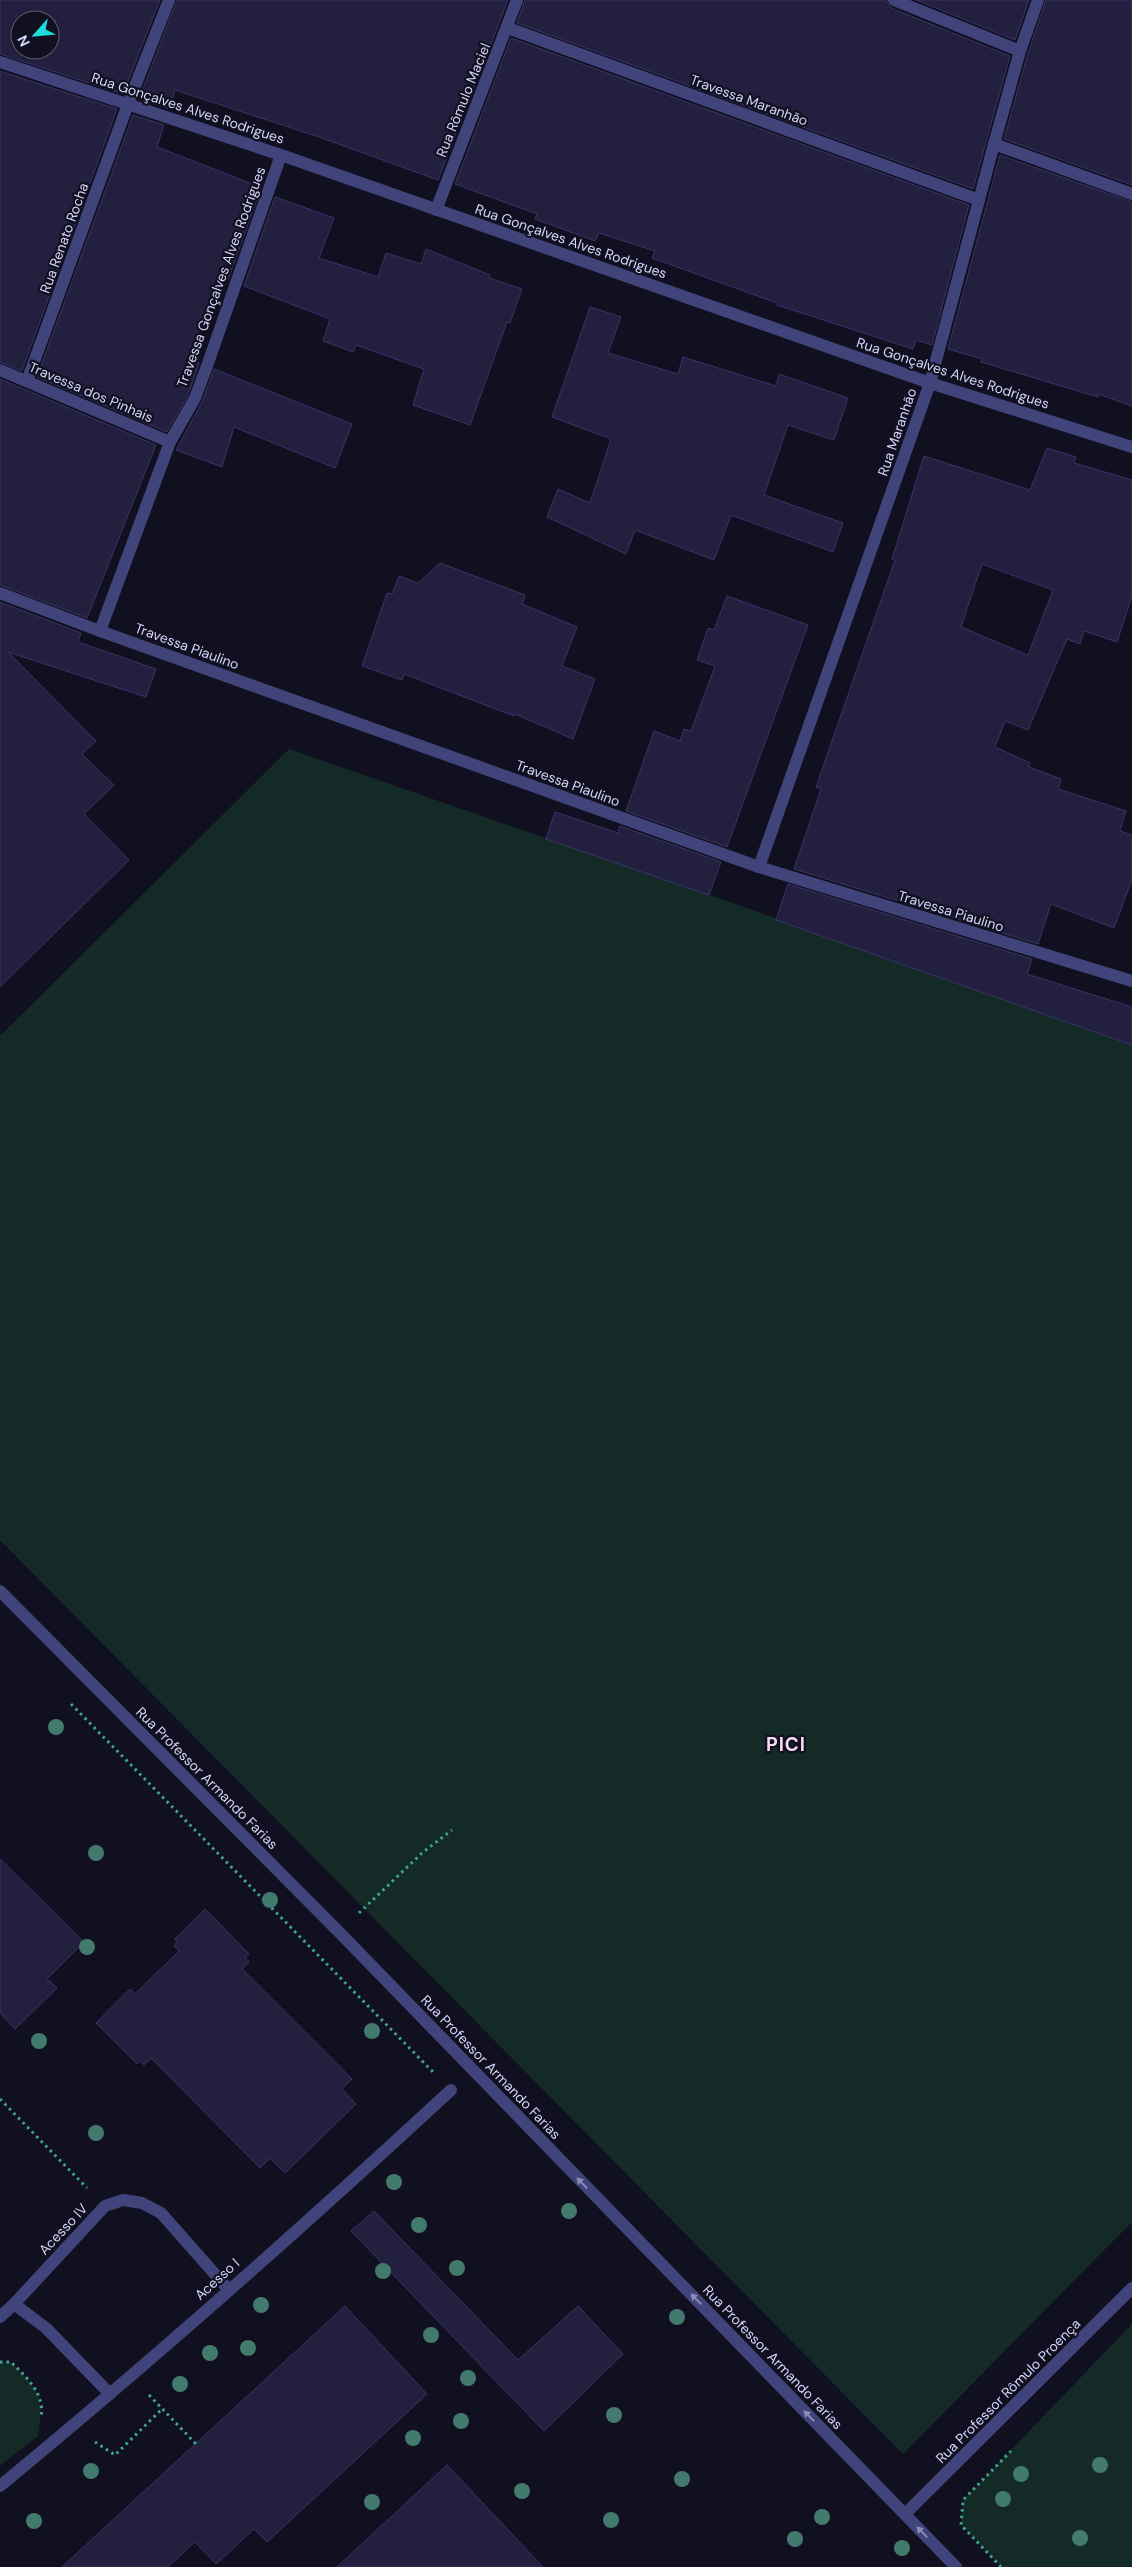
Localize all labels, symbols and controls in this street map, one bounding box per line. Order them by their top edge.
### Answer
north arrow [10,10,60,60]
text: N [13,32,34,50]
street label: Rua Rômulo Maciel [432,40,494,160]
street label: Rua Gonçalves Alves Rodrigues [89,68,287,148]
street label: Travessa Maranhão [688,70,810,130]
street label: Travessa Gonçalves Alves Rodrigues [173,164,269,390]
street label: Rua Renato Rocha [36,180,92,296]
street label: Rua Gonçalves Alves Rodrigues [473,200,669,282]
street label: Rua Gonçalves Alves Rodrigues [854,333,1052,413]
street label: Travessa dos Pinhais [26,358,156,426]
street label: Rua Maranhão [874,386,920,478]
street label: Travessa Piaulino [132,619,242,673]
street label: Travessa Piaulino [513,756,623,810]
street label: Travessa Piaulino [896,886,1006,936]
street label: Rua Professor Armando Farias [132,1703,282,1853]
district label: PICI [766,1732,806,1757]
street label: Rua Professor Armando Farias [417,1991,565,2143]
one-way arrow [576,2177,588,2189]
street label: Acesso IV [35,2199,92,2258]
street label: Acesso I [191,2254,243,2304]
street label: Rua Professor Armando Farias [699,2281,847,2433]
one-way arrow [690,2293,702,2305]
street label: Rua Professor Rômulo Proença [932,2315,1084,2467]
one-way arrow [803,2410,815,2422]
one-way arrow [916,2526,928,2538]

